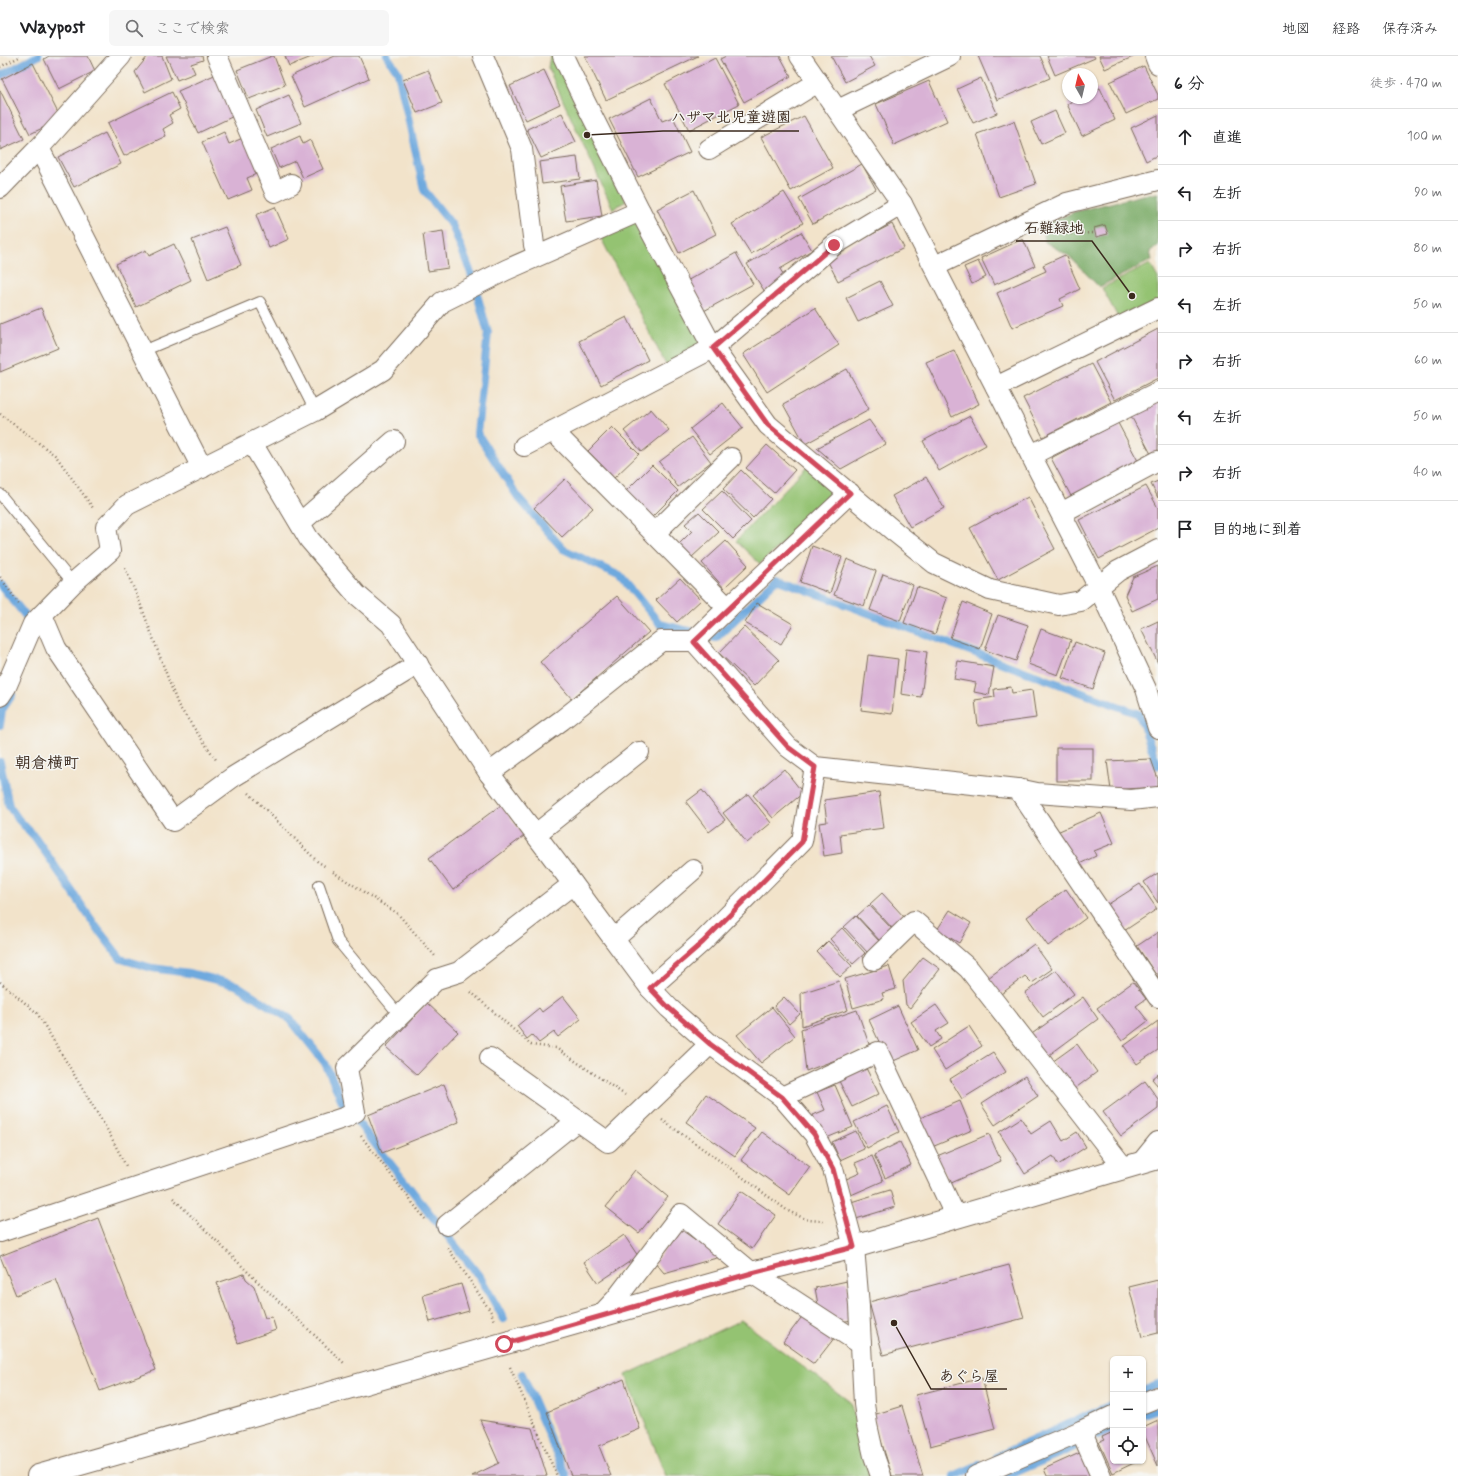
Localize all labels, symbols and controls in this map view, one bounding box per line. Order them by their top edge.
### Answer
search box [109,10,389,46]
text: Waypost [20,15,85,40]
icon: search [123,17,145,39]
text: ここで検索 [155,19,230,39]
text: 地図 [1282,20,1310,38]
text: 経路 [1332,20,1360,38]
text: 保存済み [1382,20,1438,38]
north arrow [1062,68,1098,104]
text: 6 分 [1174,73,1204,95]
text: 徒歩 · 470 m [1370,75,1442,92]
callout: ハザマ北児童遊園 [663,104,799,131]
text: ハザマ北児童遊園 [671,108,791,128]
icon: ahead [1174,126,1196,148]
text: 直進 [1212,128,1242,148]
text: 100 m [1407,128,1442,145]
icon: left [1174,182,1196,204]
text: 左折 [1212,184,1242,204]
text: 90 m [1414,184,1442,201]
callout: 石難緑地 [1016,214,1092,241]
text: 石難緑地 [1024,219,1084,239]
route end [825,236,843,254]
icon: right [1174,238,1196,260]
text: 右折 [1212,240,1242,260]
text: 80 m [1413,240,1442,257]
icon: left [1174,294,1196,316]
text: 左折 [1212,296,1242,316]
text: 50 m [1413,296,1442,313]
icon: right [1174,350,1196,372]
text: 右折 [1212,352,1242,372]
text: 60 m [1414,352,1442,369]
icon: left [1174,406,1196,428]
text: 左折 [1212,408,1242,428]
text: 50 m [1413,408,1442,425]
icon: right [1174,462,1196,484]
text: 右折 [1212,464,1242,484]
text: 40 m [1413,464,1442,481]
icon: arrive [1174,518,1196,540]
text: 目的地に到着 [1212,520,1302,540]
district label: 朝倉横町 [15,753,79,774]
route start [495,1335,513,1353]
map controls [1110,1356,1146,1464]
button: + [1110,1356,1146,1392]
callout: あぐら屋 [931,1362,1007,1389]
text: あぐら屋 [939,1367,999,1387]
button: − [1110,1392,1146,1428]
button: locate [1110,1428,1146,1464]

